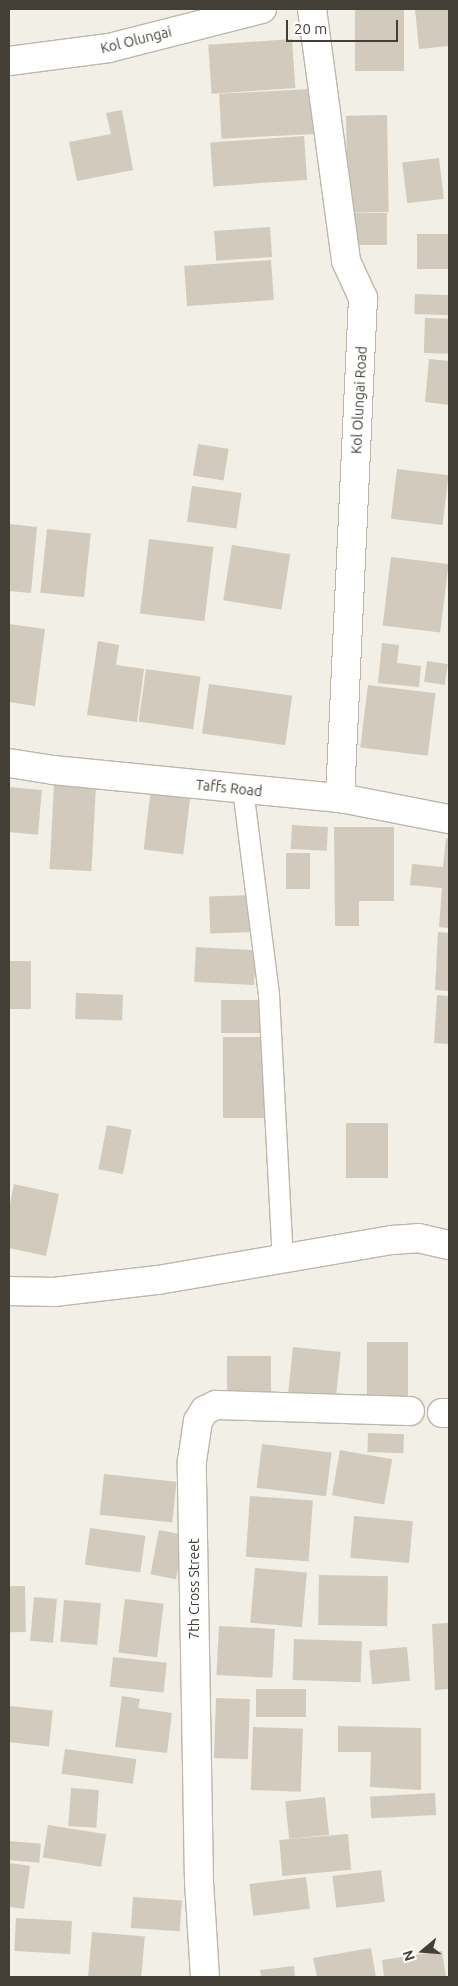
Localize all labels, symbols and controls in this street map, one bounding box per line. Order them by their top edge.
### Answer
scale bar [288,10,400,42]
text: 20 m [294,20,327,37]
street label: Kol Olungai [99,23,173,57]
street label: Kol Olungai Road [348,346,370,454]
street label: Taffs Road [195,776,263,800]
street label: 7th Cross Street [186,1538,202,1640]
north arrow [398,1926,448,1976]
text: N [400,1948,418,1963]

